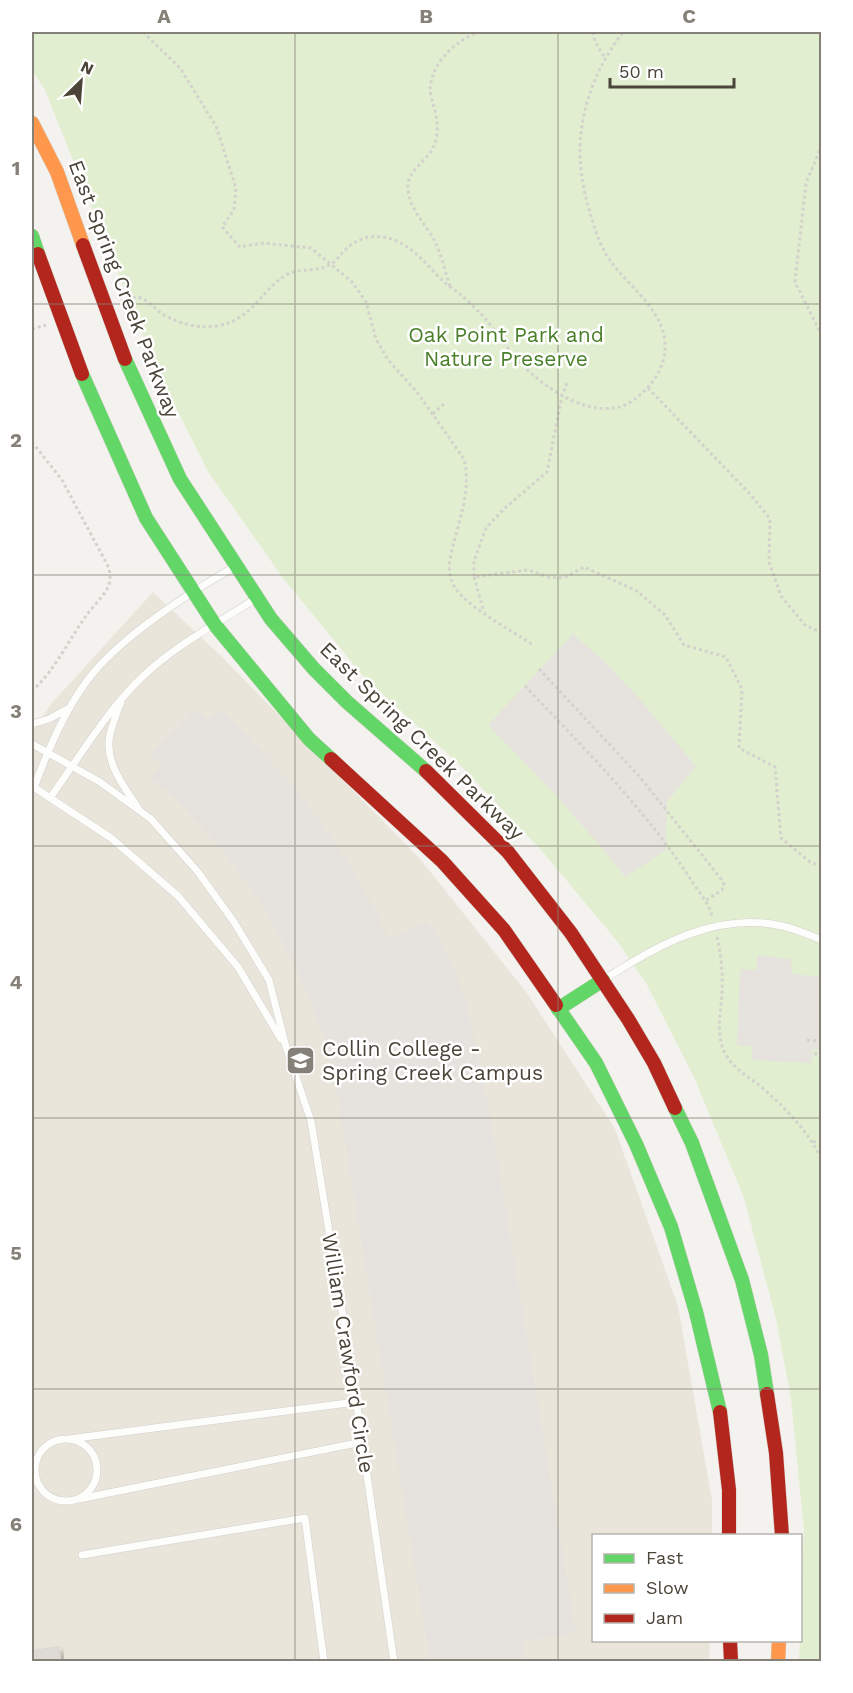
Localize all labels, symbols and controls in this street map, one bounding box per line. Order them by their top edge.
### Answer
text: A [157,4,171,28]
text: B [419,4,433,28]
text: C [682,4,696,28]
north arrow [51,51,111,111]
scale bar [610,51,734,89]
text: N [78,57,97,79]
text: 50 m [619,61,664,82]
text: 1 [12,156,20,180]
street label: East Spring Creek Parkway [64,156,185,422]
park label: Oak Point Park and Nature Preserve [408,322,604,371]
text: 2 [10,428,22,452]
street label: East Spring Creek Parkway [315,636,530,845]
text: 3 [10,699,22,723]
text: 4 [10,970,23,994]
place label: Collin College - Spring Creek Campus [322,1036,543,1085]
school or university icon: Collin College - Spring Creek Campus [285,1045,317,1077]
street label: William Crawford Circle [317,1231,380,1475]
text: 5 [10,1241,22,1265]
text: 6 [10,1512,22,1536]
legend [592,1534,802,1642]
text: Fast [646,1547,684,1568]
text: Slow [646,1577,689,1598]
text: Jam [646,1607,683,1628]

